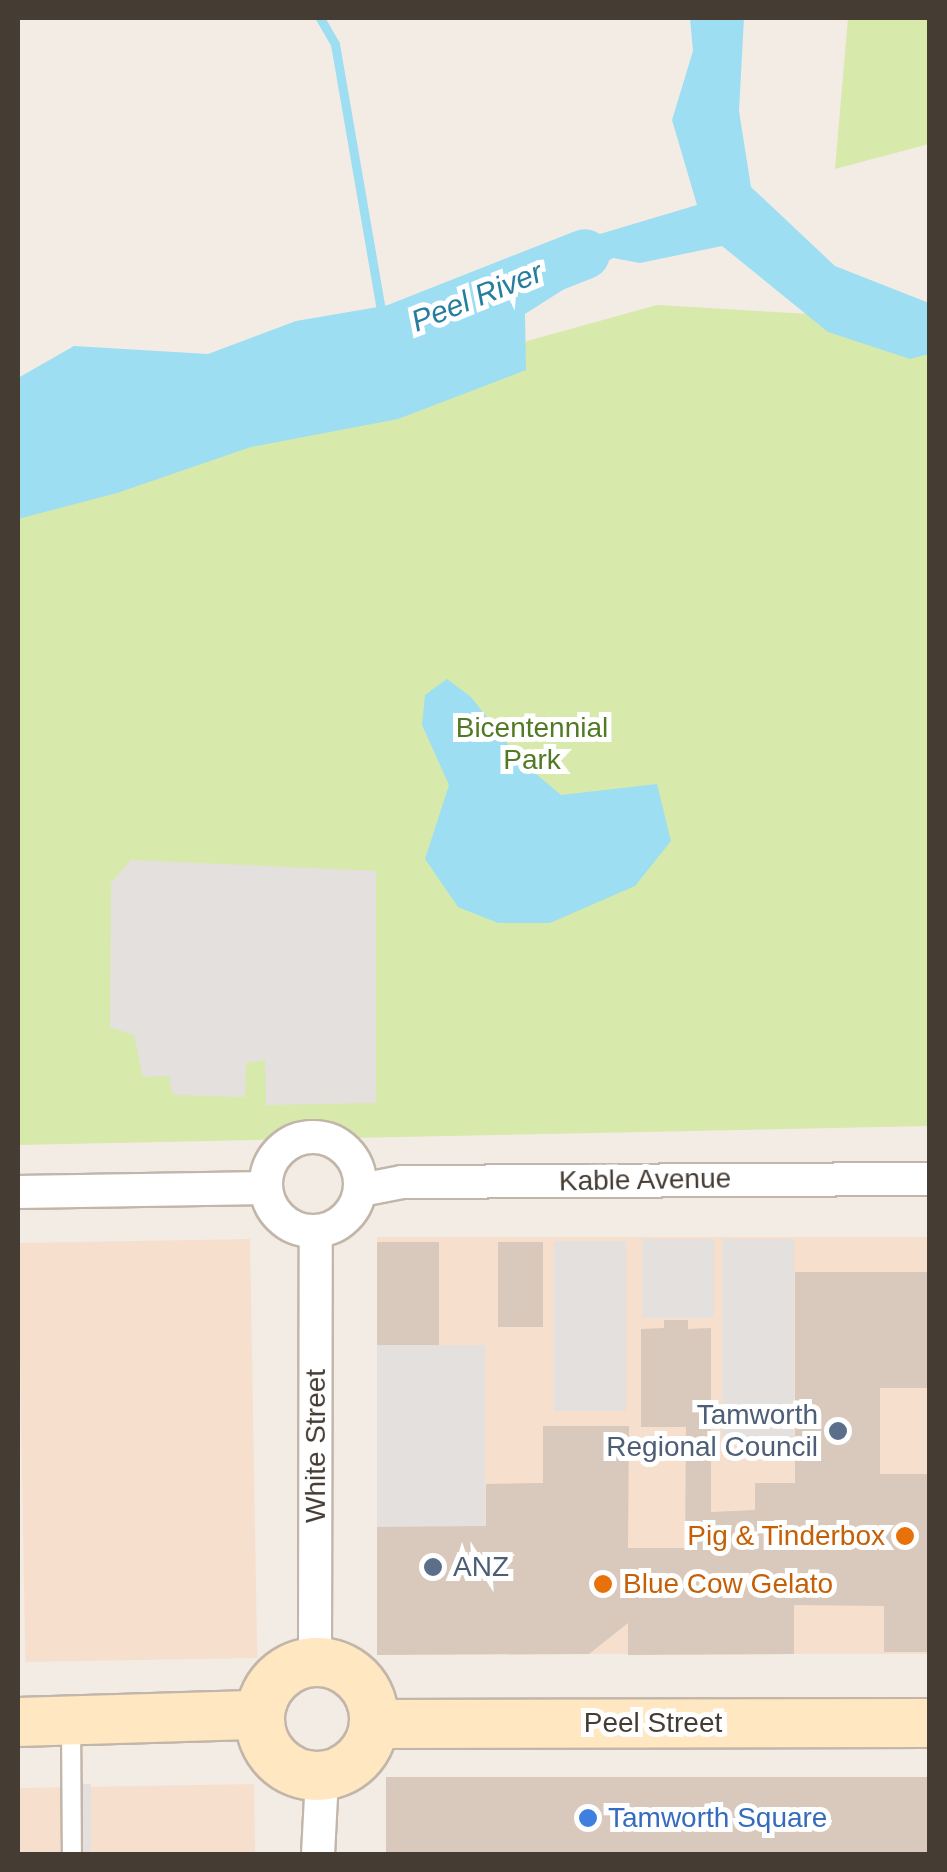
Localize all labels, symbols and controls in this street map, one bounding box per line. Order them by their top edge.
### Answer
water label: Peel River [406,254,548,340]
park label: Bicentennial Park [456,711,608,777]
street label: Kable Avenue [558,1162,732,1198]
street label: White Street [299,1369,333,1523]
place label: Tamworth Regional Council [606,1398,818,1464]
marker: Tamworth Regional Council [827,1420,849,1442]
place label: Pig & Tinderbox [687,1519,885,1553]
marker: Pig & Tinderbox [894,1525,916,1547]
place label: ANZ [453,1550,509,1584]
marker: ANZ [422,1556,444,1578]
place label: Blue Cow Gelato [623,1567,833,1601]
marker: Blue Cow Gelato [592,1573,614,1595]
street label: Peel Street [584,1706,722,1740]
place label: Tamworth Square [608,1801,827,1835]
marker: Tamworth Square [577,1807,599,1829]

